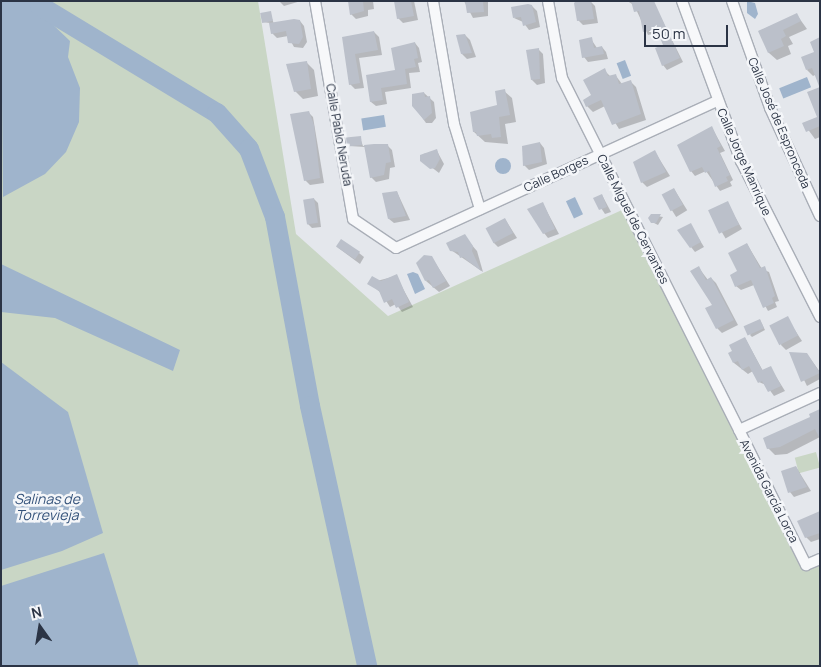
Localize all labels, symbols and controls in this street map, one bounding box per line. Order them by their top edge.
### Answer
scale bar [646,15,730,47]
text: 50 m [652,23,686,44]
street label: Calle José de Espronceda [745,55,813,191]
street label: Calle Pablo Neruda [323,83,355,187]
street label: Calle Jorge Manrique [714,106,774,218]
street label: Calle Miguel de Cervantes [594,152,672,286]
street label: Calle Borges [522,153,590,195]
street label: Avenida García Lorca [737,437,801,545]
water label: Salinas de Torrevieja [14,491,80,524]
north arrow [15,602,65,652]
text: N [29,602,44,622]

